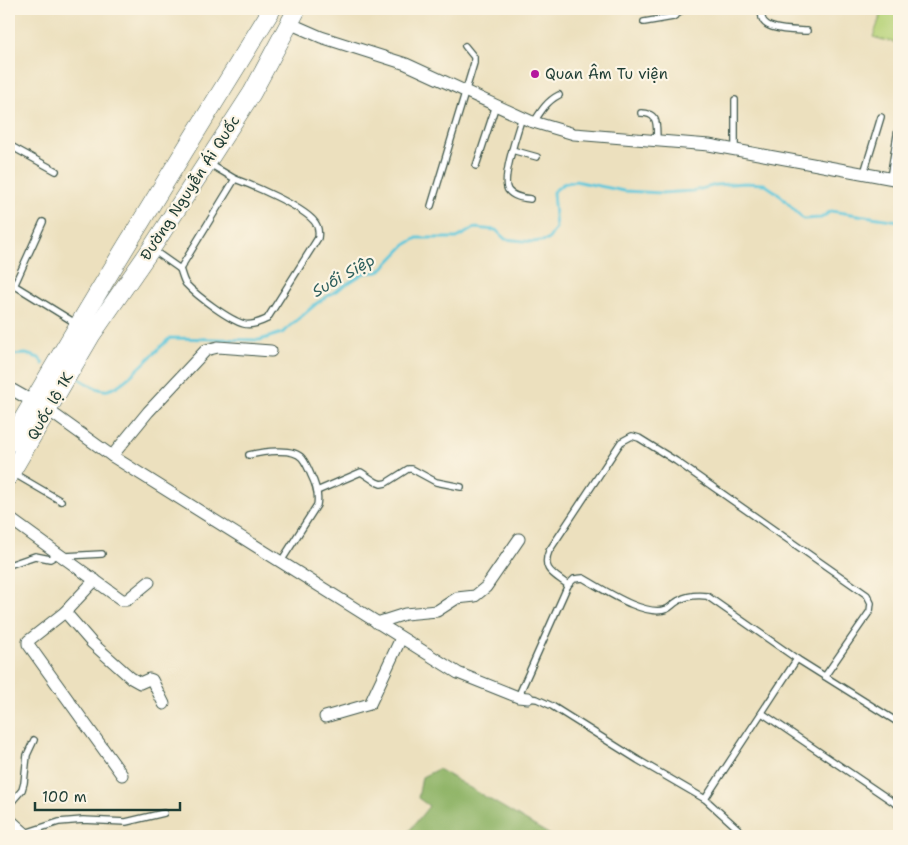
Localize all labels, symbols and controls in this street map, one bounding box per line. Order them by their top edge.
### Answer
place label: Quan Âm Tu viện [545,63,668,84]
marker: Quan Âm Tu viện [529,68,541,80]
street label: Đường Nguyễn Ái Quốc [135,111,244,264]
water label: Suối Siệp [308,249,378,302]
street label: Quốc lộ 1K [22,368,78,444]
scale bar [35,780,180,812]
text: 100 m [42,787,87,807]

